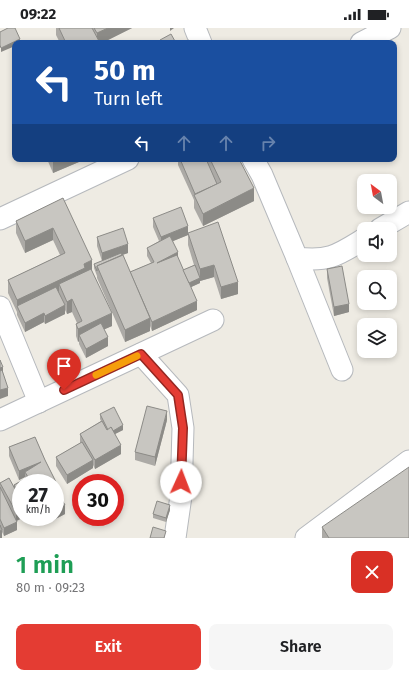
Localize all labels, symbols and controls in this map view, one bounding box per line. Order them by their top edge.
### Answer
text: 09:22 [20,5,56,23]
text: 50 m [94,54,156,87]
icon: left [28,56,80,108]
text: Turn left [94,88,163,110]
icon: left [131,132,153,154]
icon: ahead [173,132,195,154]
icon: ahead [215,132,237,154]
icon: right [257,132,279,154]
north arrow [357,174,397,214]
map controls [357,174,397,358]
button: sound [357,222,397,262]
button: search [357,270,397,310]
button: layers [357,318,397,358]
pin [47,349,81,390]
icon: arrive [53,355,75,377]
position arrow [160,461,202,503]
speed limit sign: 30 [72,474,124,526]
text: 27 [28,483,48,507]
text: km/h [26,504,50,516]
text: 1 min [16,551,74,579]
button: close [351,551,393,593]
text: 80 m · 09:23 [16,580,85,595]
button: Exit [16,624,201,670]
button: Share [209,624,393,670]

